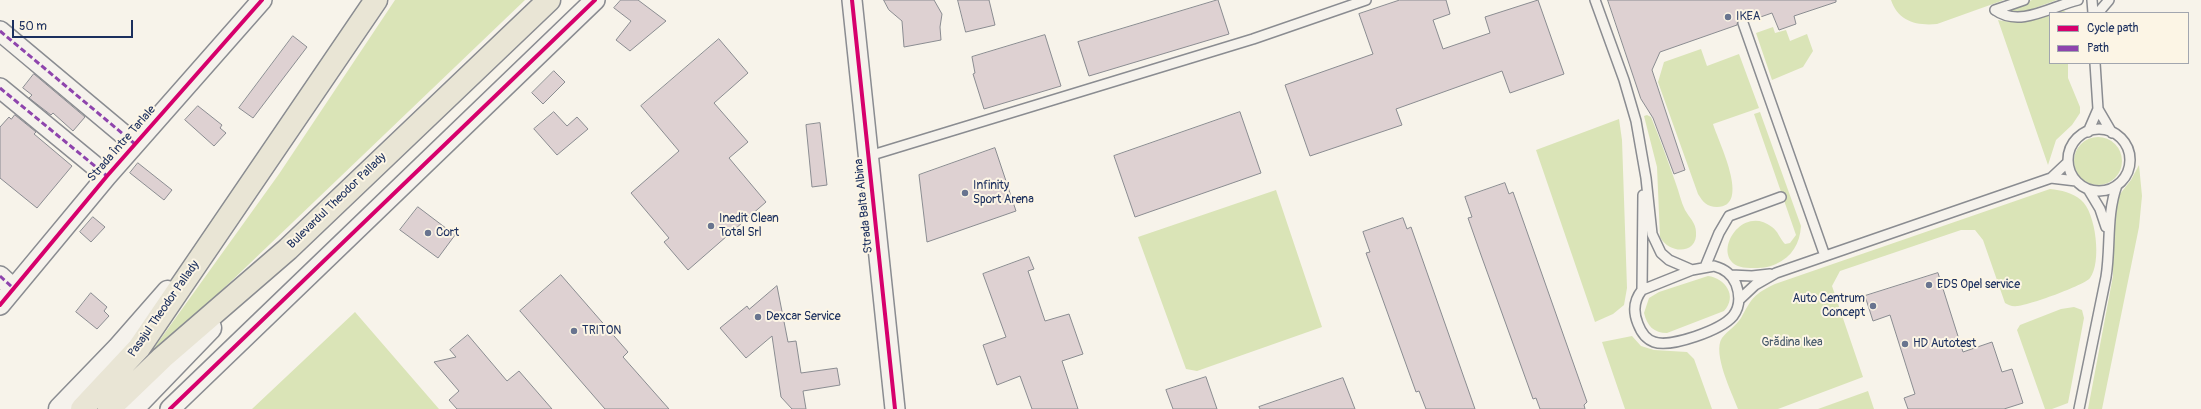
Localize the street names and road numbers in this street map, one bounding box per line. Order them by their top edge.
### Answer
street label: Strada Între Tarlale [85,103,159,185]
street label: Bulevardul Theodor Pallady [285,150,389,252]
street label: Strada Balta Albina [852,158,876,254]
street label: Pasajul Theodor Pallady [125,258,203,360]

